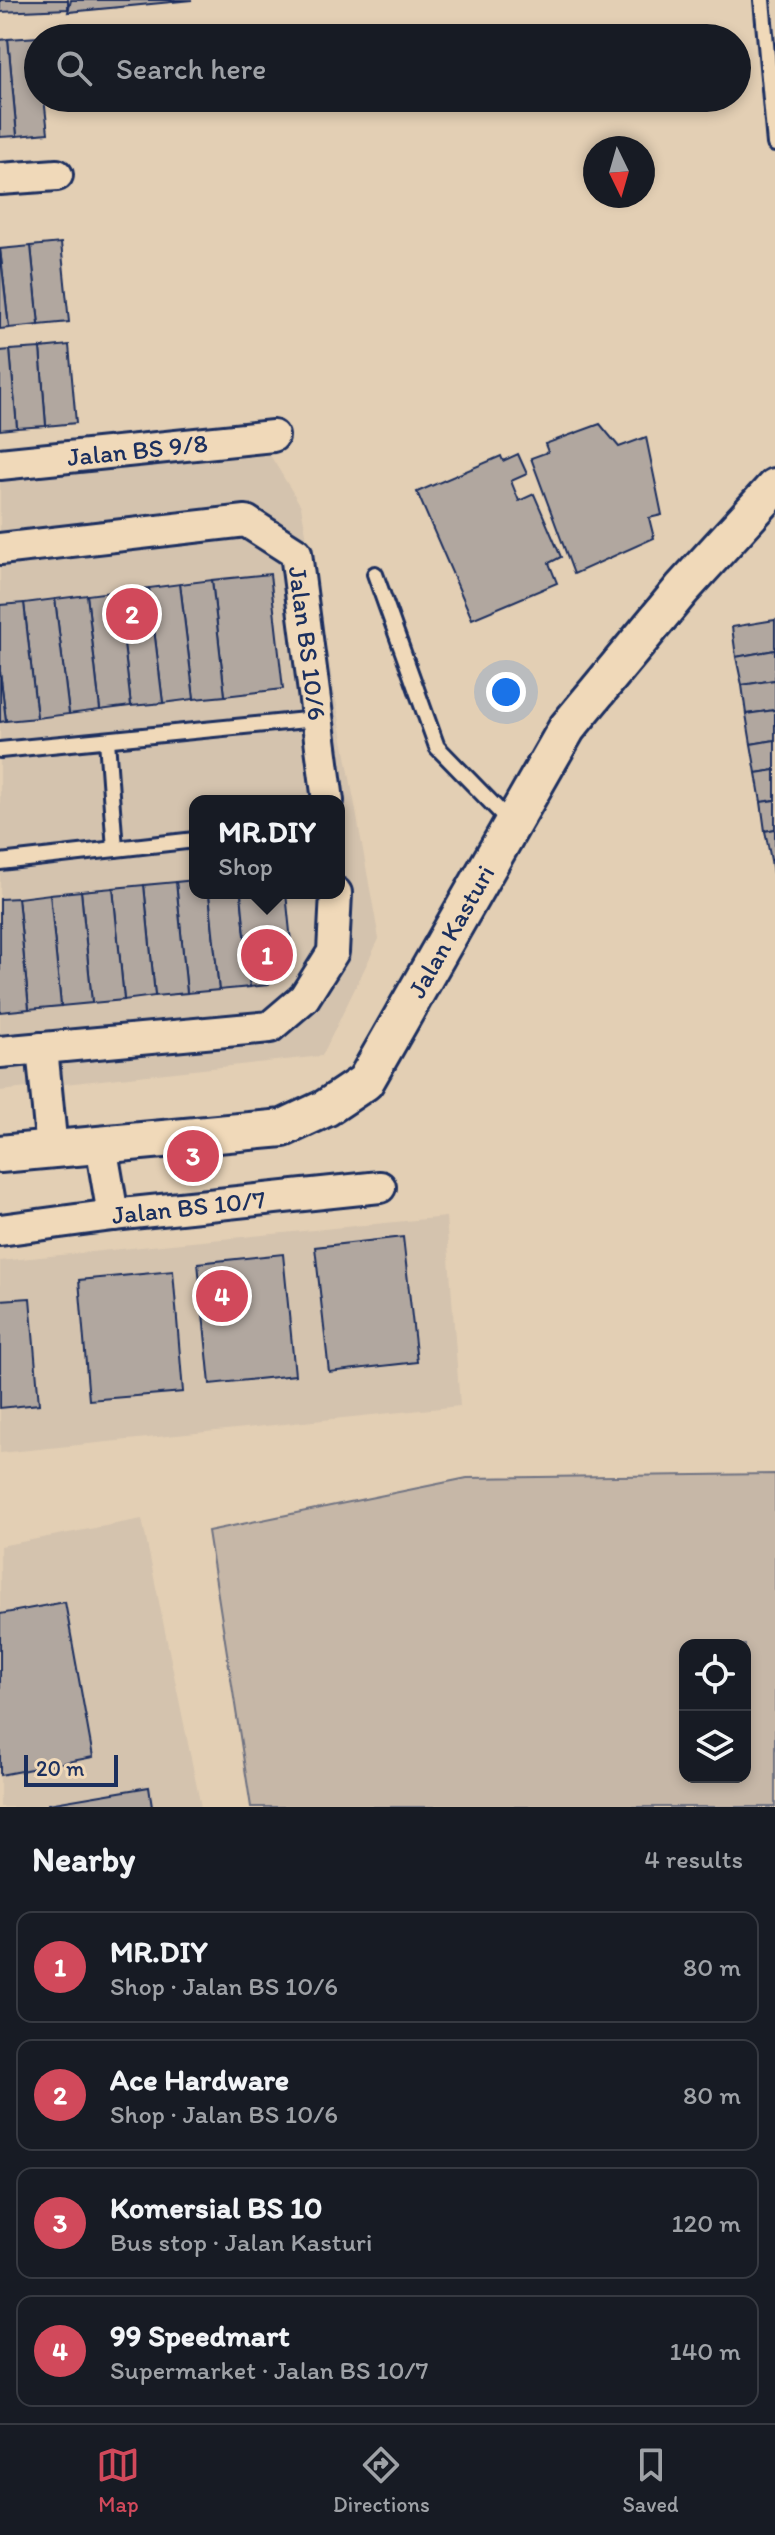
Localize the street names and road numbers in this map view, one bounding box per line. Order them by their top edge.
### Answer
street label: Jalan BS 9/8 [65,427,209,473]
street label: Jalan BS 10/6 [282,564,333,722]
street label: Jalan Kasturi [400,859,501,1003]
street label: Jalan BS 10/7 [110,1183,267,1231]

